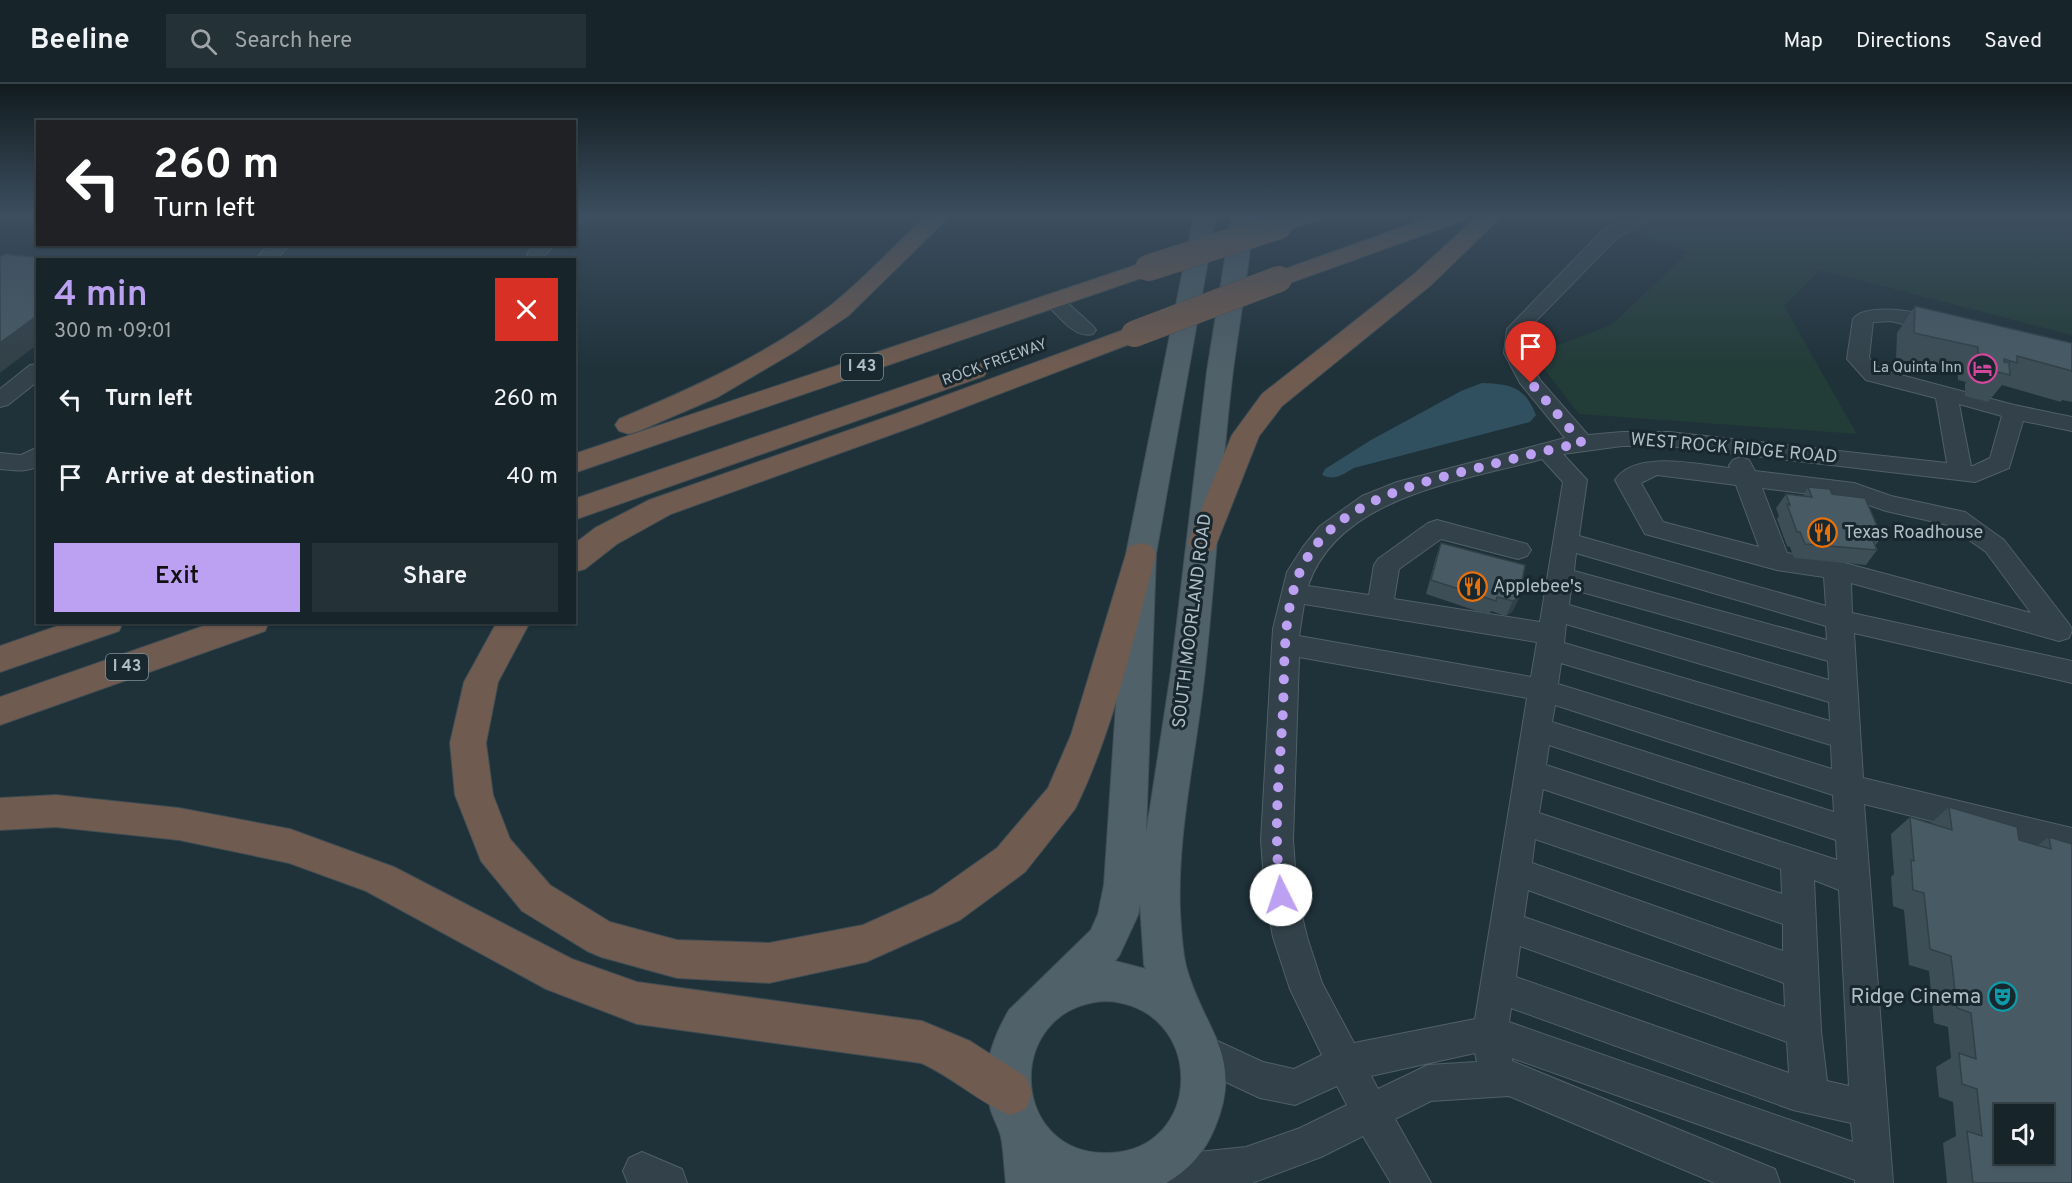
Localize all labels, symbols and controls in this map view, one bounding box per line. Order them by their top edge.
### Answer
search box [166,14,586,68]
text: Beeline [30,23,130,59]
icon: search [187,25,220,58]
text: Search here [235,28,352,55]
text: Map [1783,28,1823,55]
text: Directions [1856,28,1951,55]
text: Saved [1984,28,2042,55]
text: 260 m [153,140,279,193]
icon: left [54,144,132,222]
text: Turn left [153,192,255,226]
text: 4 min [54,273,148,319]
button: close [495,278,558,341]
text: 300 m · 09:01 [54,319,172,345]
pin [1505,321,1556,383]
icon: arrive [1514,330,1547,363]
street label: ROCK FREEWAY [940,335,1051,391]
hotel icon: La Quinta Inn [1967,352,1999,384]
road number: I 43 [841,354,883,380]
place label: La Quinta Inn [1873,359,1962,378]
icon: left [54,383,87,416]
text: Turn left [105,386,193,413]
text: 260 m [493,386,558,413]
street label: WEST ROCK RIDGE ROAD [1630,428,1838,470]
icon: arrive [54,461,87,494]
text: Arrive at destination [105,464,315,491]
text: 40 m [506,464,558,491]
street label: SOUTH MOORLAND ROAD [1168,512,1218,730]
restaurant icon: Texas Roadhouse [1807,517,1839,549]
place label: Texas Roadhouse [1844,522,1983,545]
button: Exit [54,543,300,612]
button: Share [312,543,558,612]
restaurant icon: Applebee's [1456,571,1488,603]
place label: Applebee's [1493,576,1582,599]
road number: I 43 [106,654,148,680]
position arrow [1249,863,1313,927]
theatre icon: Ridge Cinema [1986,981,2018,1013]
place label: Ridge Cinema [1850,984,1981,1011]
map controls [1994,1104,2054,1164]
button: sound [1994,1104,2054,1164]

